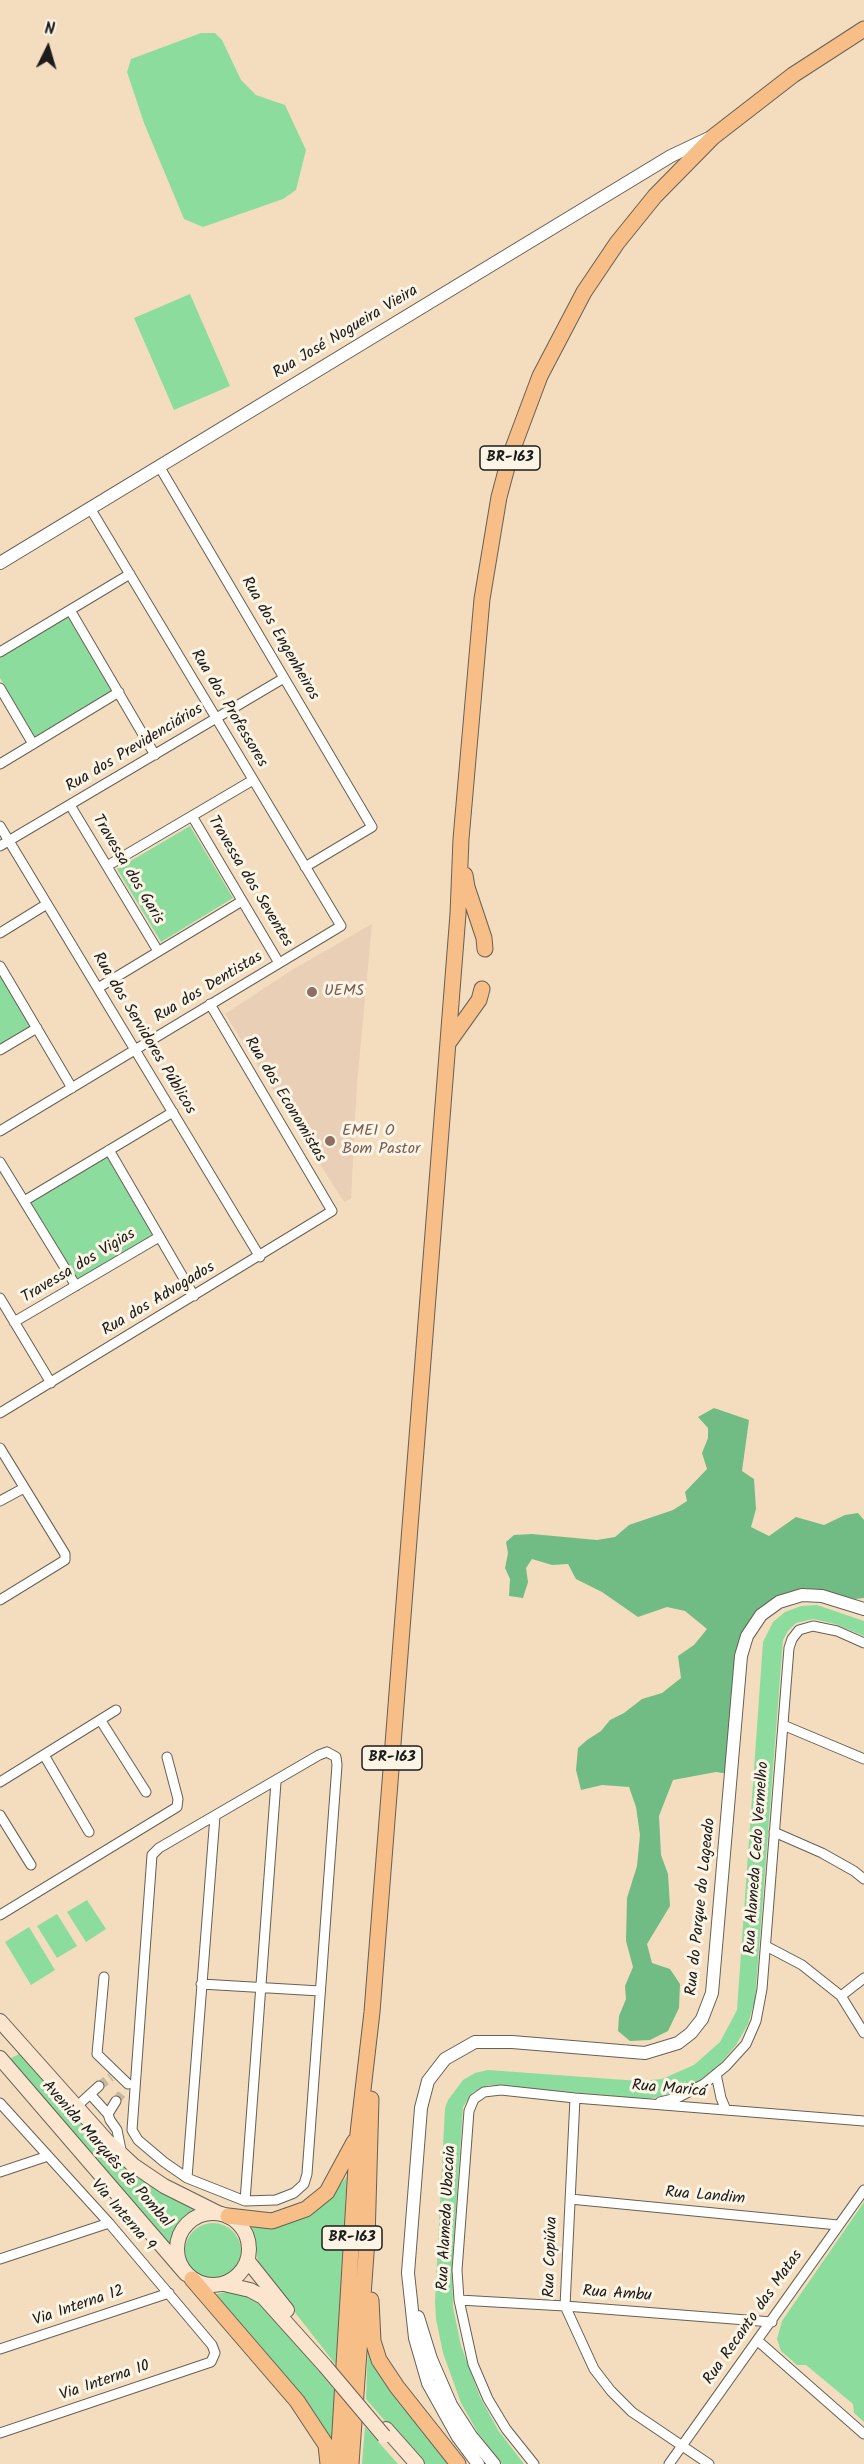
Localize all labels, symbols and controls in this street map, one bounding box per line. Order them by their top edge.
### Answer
text: N [43,17,56,42]
north arrow [18,18,78,78]
street label: Rua José Nogueira Vieira [270,282,422,384]
road number: BR-163 [480,446,540,470]
street label: Rua dos Engenheiros [236,574,322,704]
street label: Rua dos Professores [185,647,271,771]
street label: Rua dos Previdenciários [63,700,207,798]
street label: Travessa dos Garis [87,812,167,928]
street label: Travessa dos Seventes [202,813,296,951]
street label: Rua dos Dentistas [151,948,267,1028]
street label: Rua dos Servidores Públicos [87,950,199,1118]
place label: UEMS [324,982,364,1002]
marker: UEMS [305,985,319,999]
street label: Rua dos Economistas [239,1034,329,1166]
place label: EMEI O Bom Pastor [342,1122,420,1160]
marker: EMEI O Bom Pastor [323,1134,337,1148]
street label: Travessa dos Vigias [19,1225,139,1309]
street label: Rua dos Advogados [99,1259,219,1341]
road number: BR-163 [362,1746,422,1770]
street label: Rua Alameda Cedo Vermelho [742,1761,774,1955]
street label: Rua do Parque do Lageado [683,1817,721,1997]
street label: Avenida Marquês de Pombal [37,2077,175,2233]
street label: Rua Maricá [631,2077,707,2103]
street label: Rua Alameda Ubacaia [435,2145,461,2291]
street label: Via Interna 9 [86,2176,158,2256]
street label: Rua Landim [664,2184,746,2210]
street label: Rua Copiúva [541,2216,563,2298]
road number: BR-163 [322,2226,382,2250]
street label: Rua Recanto das Matas [700,2247,808,2389]
street label: Via Interna 12 [31,2282,127,2332]
street label: Rua Ambu [582,2283,652,2307]
street label: Via Interna 10 [57,2358,153,2406]

